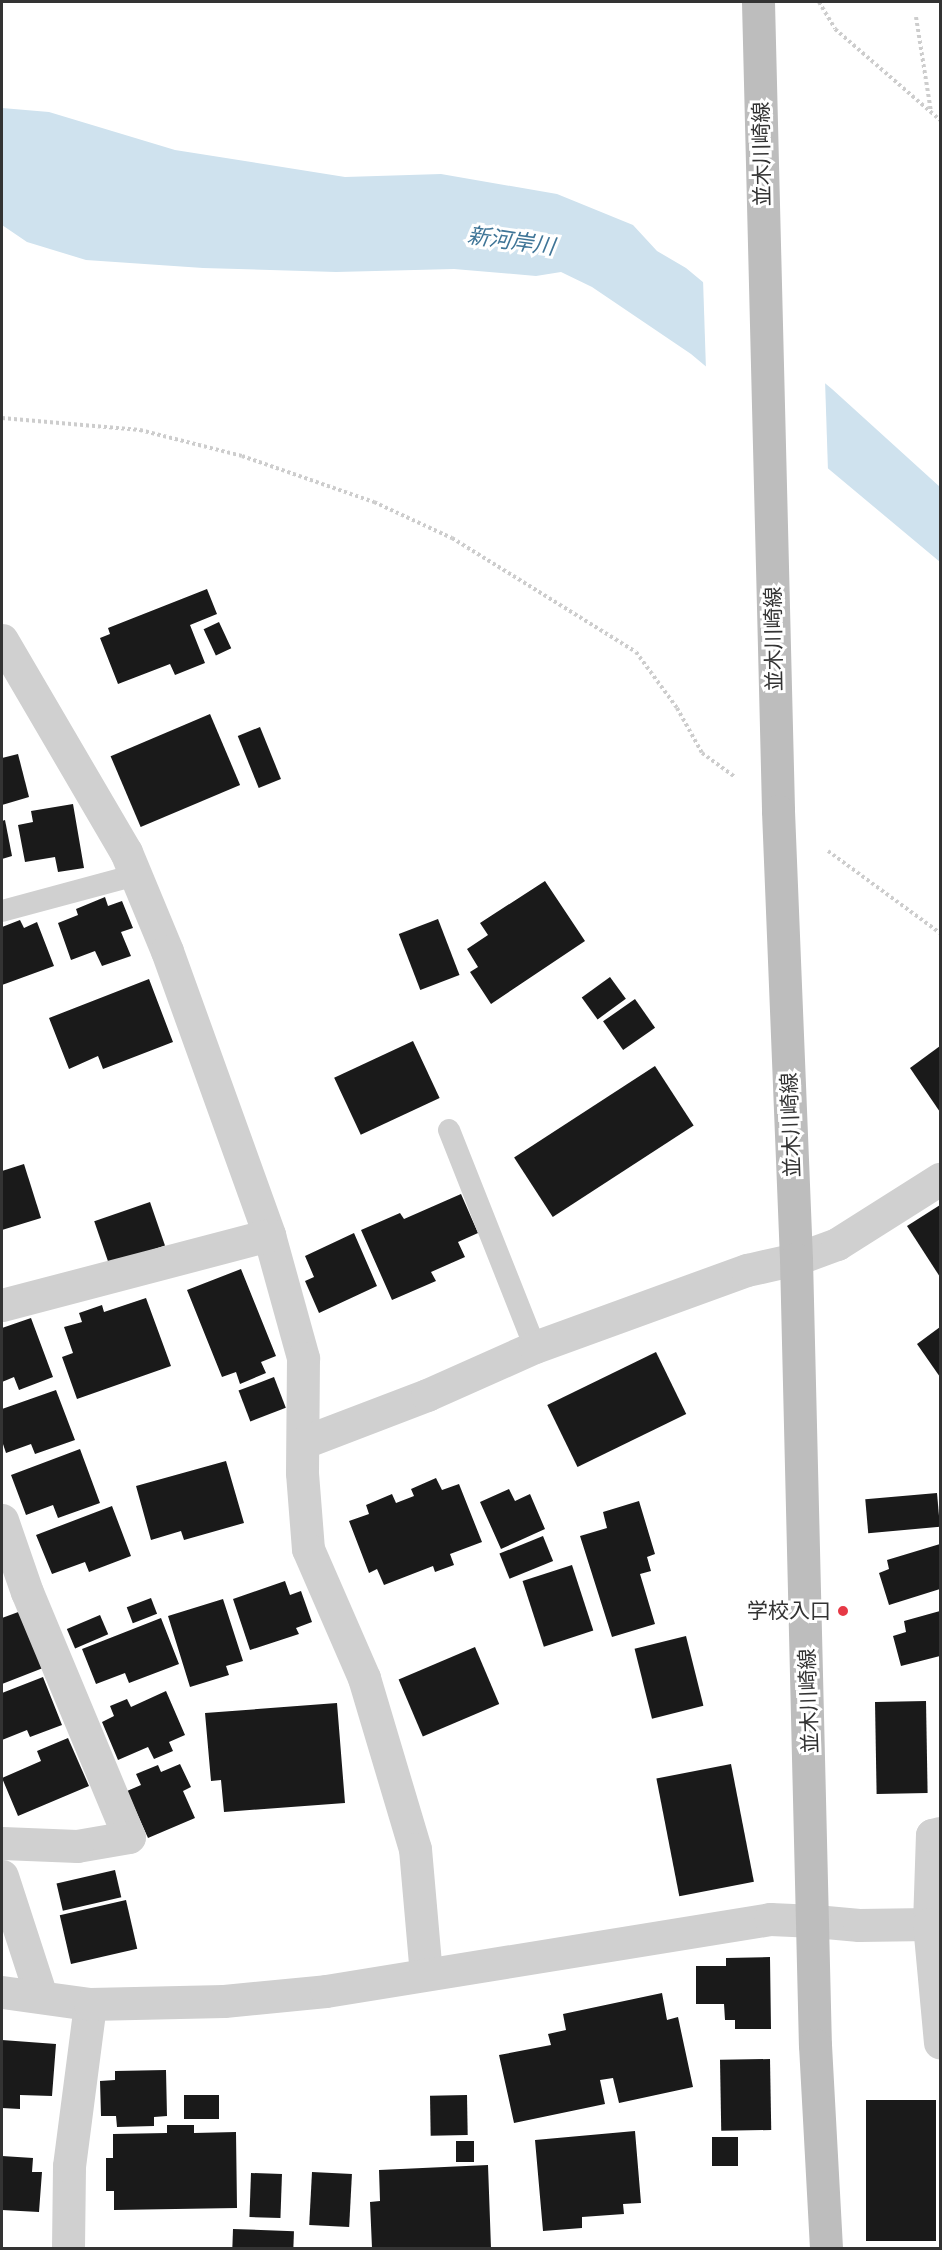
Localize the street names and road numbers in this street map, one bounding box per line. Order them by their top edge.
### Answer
street label: 並木川崎線 [748,101,776,207]
street label: 並木川崎線 [760,586,788,692]
street label: 並木川崎線 [777,1072,805,1178]
street label: 並木川崎線 [795,1648,823,1754]

